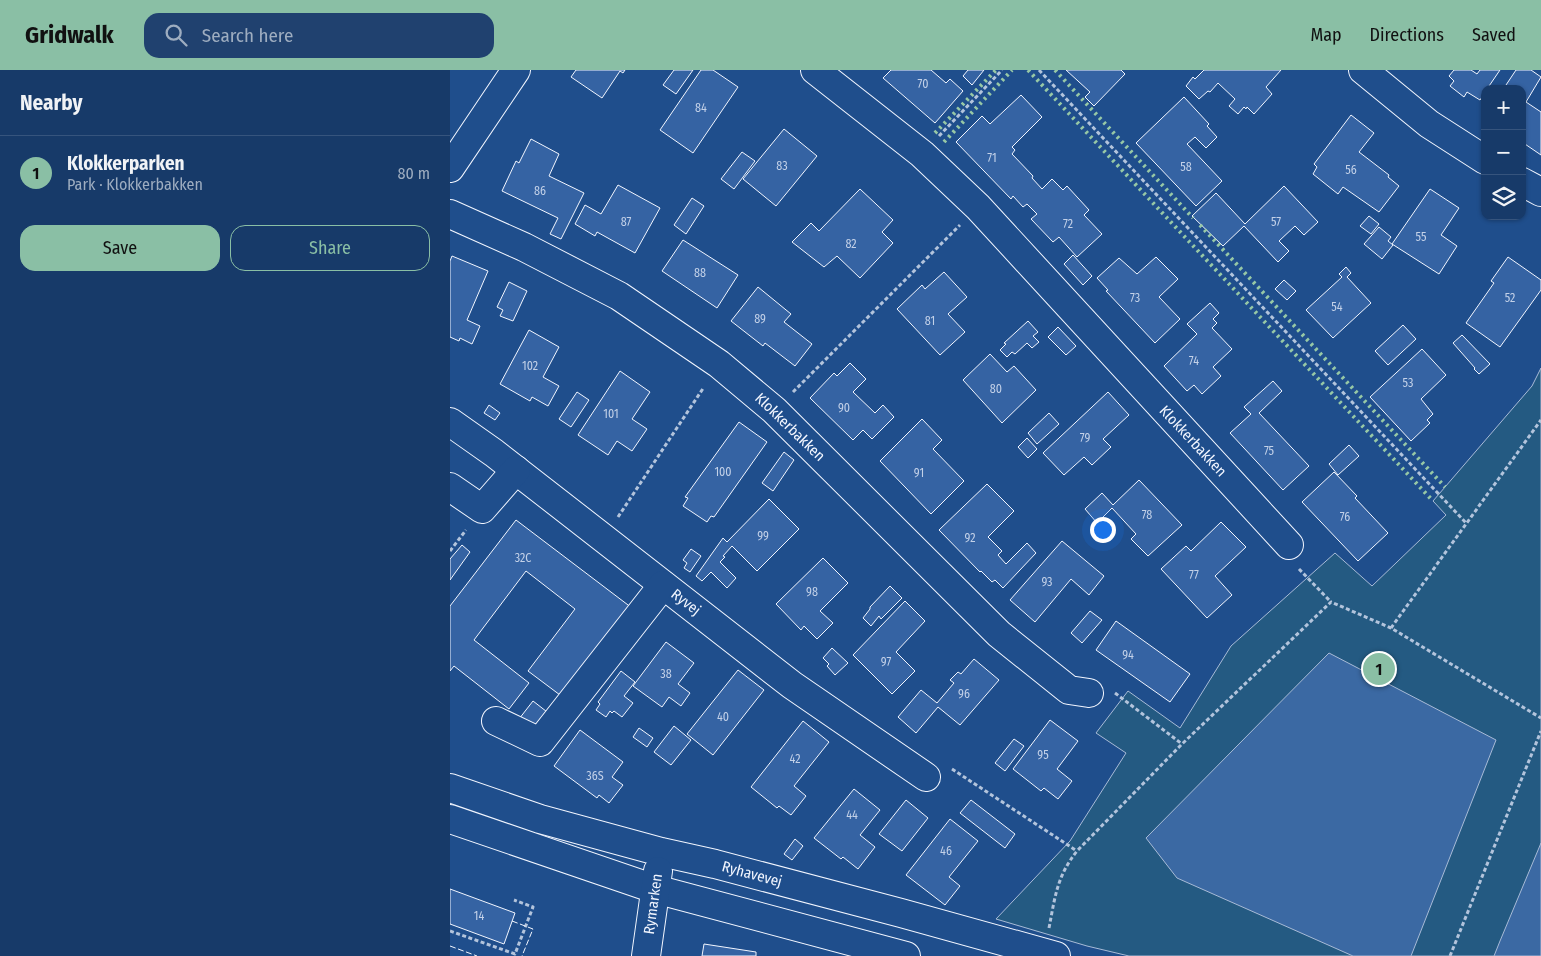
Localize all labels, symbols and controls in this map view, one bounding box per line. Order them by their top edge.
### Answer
search box [144,13,494,58]
text: Gridwalk [25,21,114,49]
icon: search [162,21,190,49]
text: Search here [202,24,293,47]
text: Map [1310,24,1342,46]
text: Directions [1370,24,1444,46]
text: Saved [1472,24,1516,46]
house number: 70 [918,77,928,91]
map controls [1481,85,1526,220]
button: + [1481,85,1526,130]
text: Nearby [20,90,82,116]
house number: 84 [695,101,707,115]
button: − [1481,130,1526,175]
house number: 71 [987,151,997,165]
text: Klokkerparken [67,152,185,175]
house number: 83 [776,159,788,173]
house number: 58 [1180,160,1192,174]
house number: 56 [1345,163,1357,177]
text: 1 [33,164,39,183]
text: 80 m [398,164,430,183]
text: Park · Klokkerbakken [67,175,203,194]
button: layers [1481,175,1526,220]
house number: 86 [534,184,546,198]
house number: 87 [621,215,631,229]
house number: 57 [1271,215,1281,229]
house number: 72 [1063,217,1073,231]
button: Save [20,225,220,271]
button: Share [230,225,430,271]
house number: 55 [1416,230,1427,244]
house number: 82 [845,237,857,251]
house number: 88 [694,266,706,280]
house number: 73 [1130,291,1140,305]
house number: 52 [1505,291,1515,305]
house number: 54 [1331,300,1343,314]
house number: 89 [754,312,766,326]
house number: 81 [925,314,935,328]
house number: 74 [1189,354,1199,368]
house number: 102 [522,359,538,373]
house number: 53 [1403,376,1413,390]
house number: 80 [990,382,1002,396]
street label: Klokkerbakken [751,389,829,465]
house number: 90 [838,401,850,415]
street label: Klokkerbakken [1156,402,1230,480]
house number: 101 [603,407,619,421]
house number: 79 [1080,431,1090,445]
house number: 75 [1264,444,1275,458]
house number: 100 [714,465,732,479]
house number: 91 [914,466,924,480]
house number: 78 [1142,508,1152,522]
house number: 76 [1340,510,1350,524]
your location [1090,517,1116,543]
house number: 99 [757,529,769,543]
house number: 92 [965,531,975,545]
house number: 32C [515,551,531,565]
house number: 77 [1189,568,1199,582]
house number: 93 [1041,575,1053,589]
street label: Ryvej [668,585,704,619]
house number: 98 [806,585,818,599]
house number: 94 [1122,648,1134,662]
pin: 1 [1363,650,1395,688]
house number: 97 [881,655,891,669]
house number: 38 [660,667,672,681]
house number: 96 [958,687,970,701]
house number: 40 [717,710,729,724]
house number: 95 [1037,748,1049,762]
house number: 42 [790,752,800,766]
house number: 36S [586,769,604,783]
house number: 44 [846,808,858,822]
house number: 46 [940,844,952,858]
street label: Ryhavevej [720,857,784,891]
street label: Rymarken [640,872,666,936]
house number: 14 [474,909,484,923]

